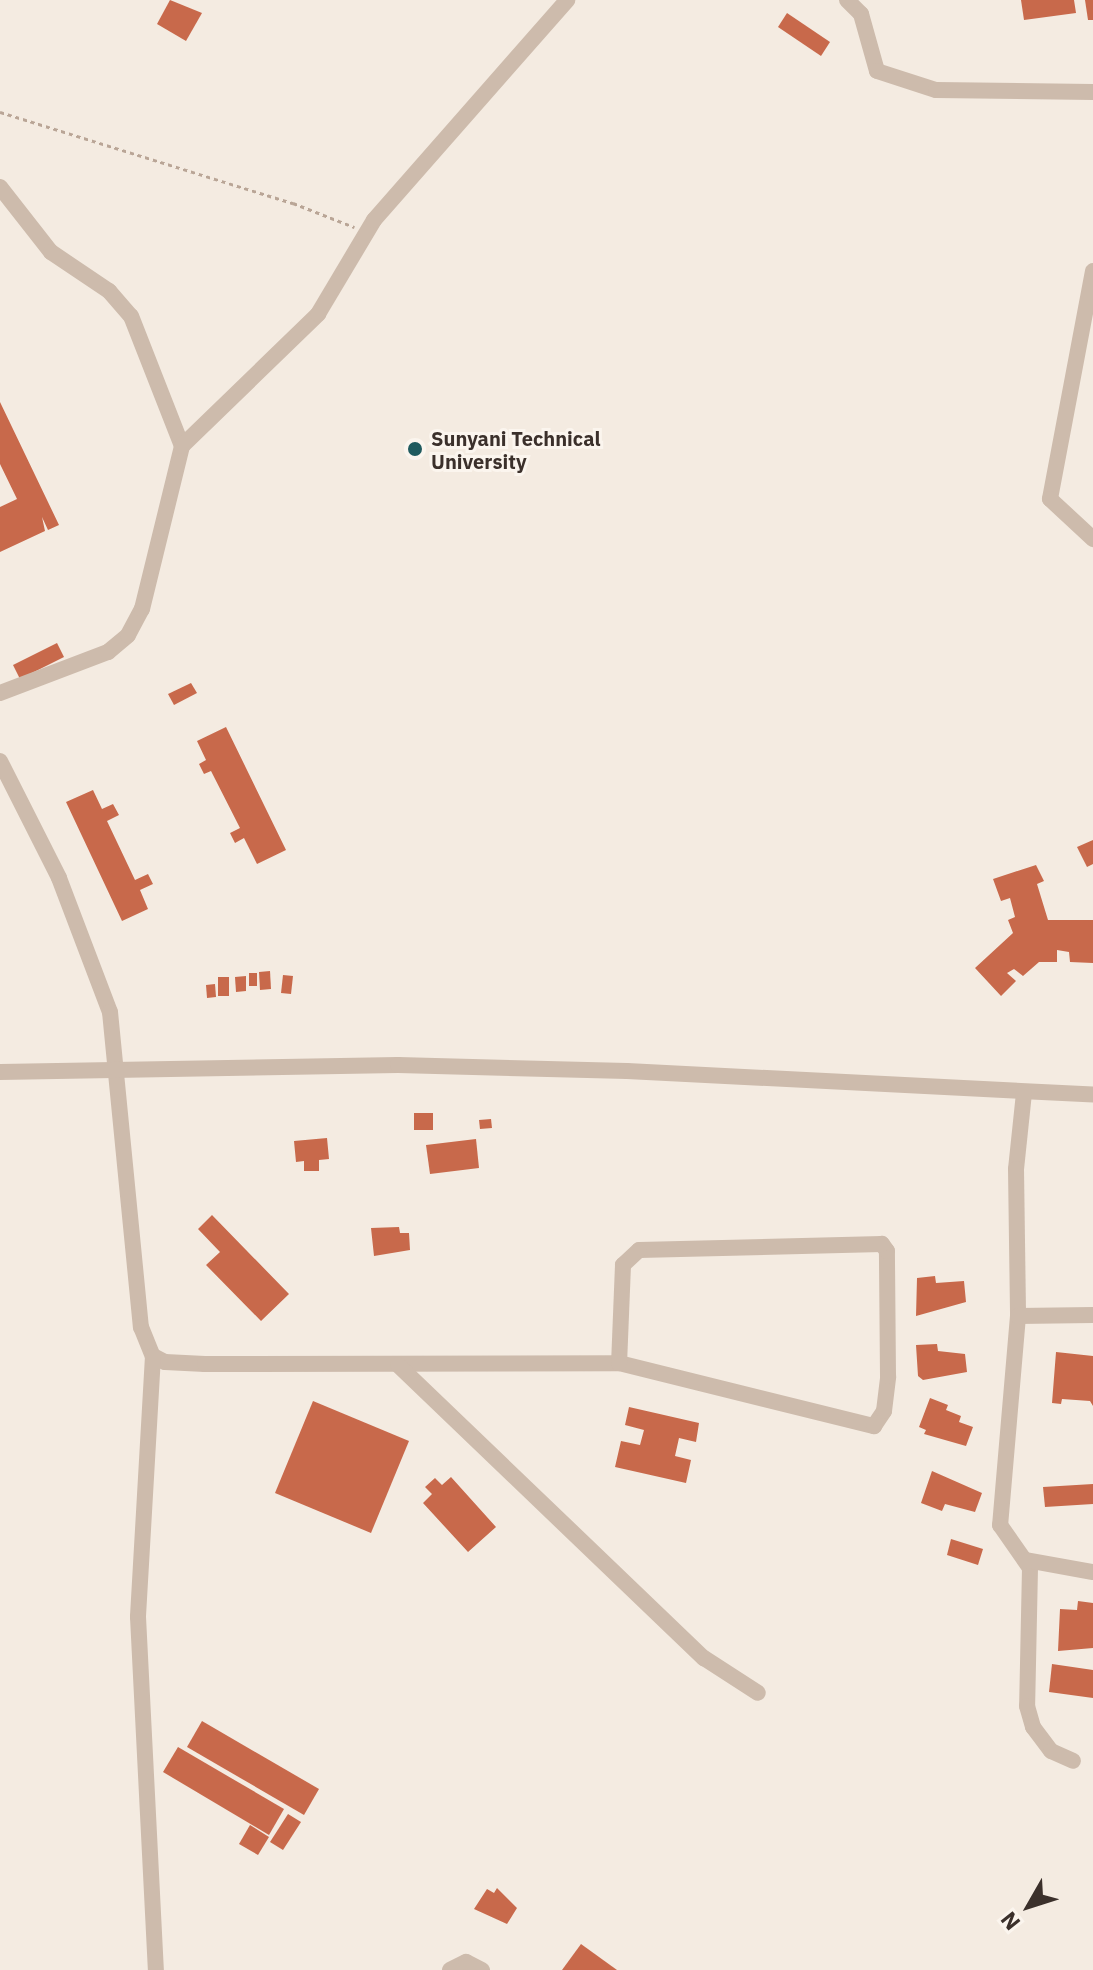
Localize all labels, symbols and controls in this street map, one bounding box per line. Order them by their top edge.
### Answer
place label: Sunyani Technical University [431,426,601,473]
marker: Sunyani Technical University [406,440,424,458]
north arrow [989,1866,1069,1946]
text: N [994,1906,1026,1937]

